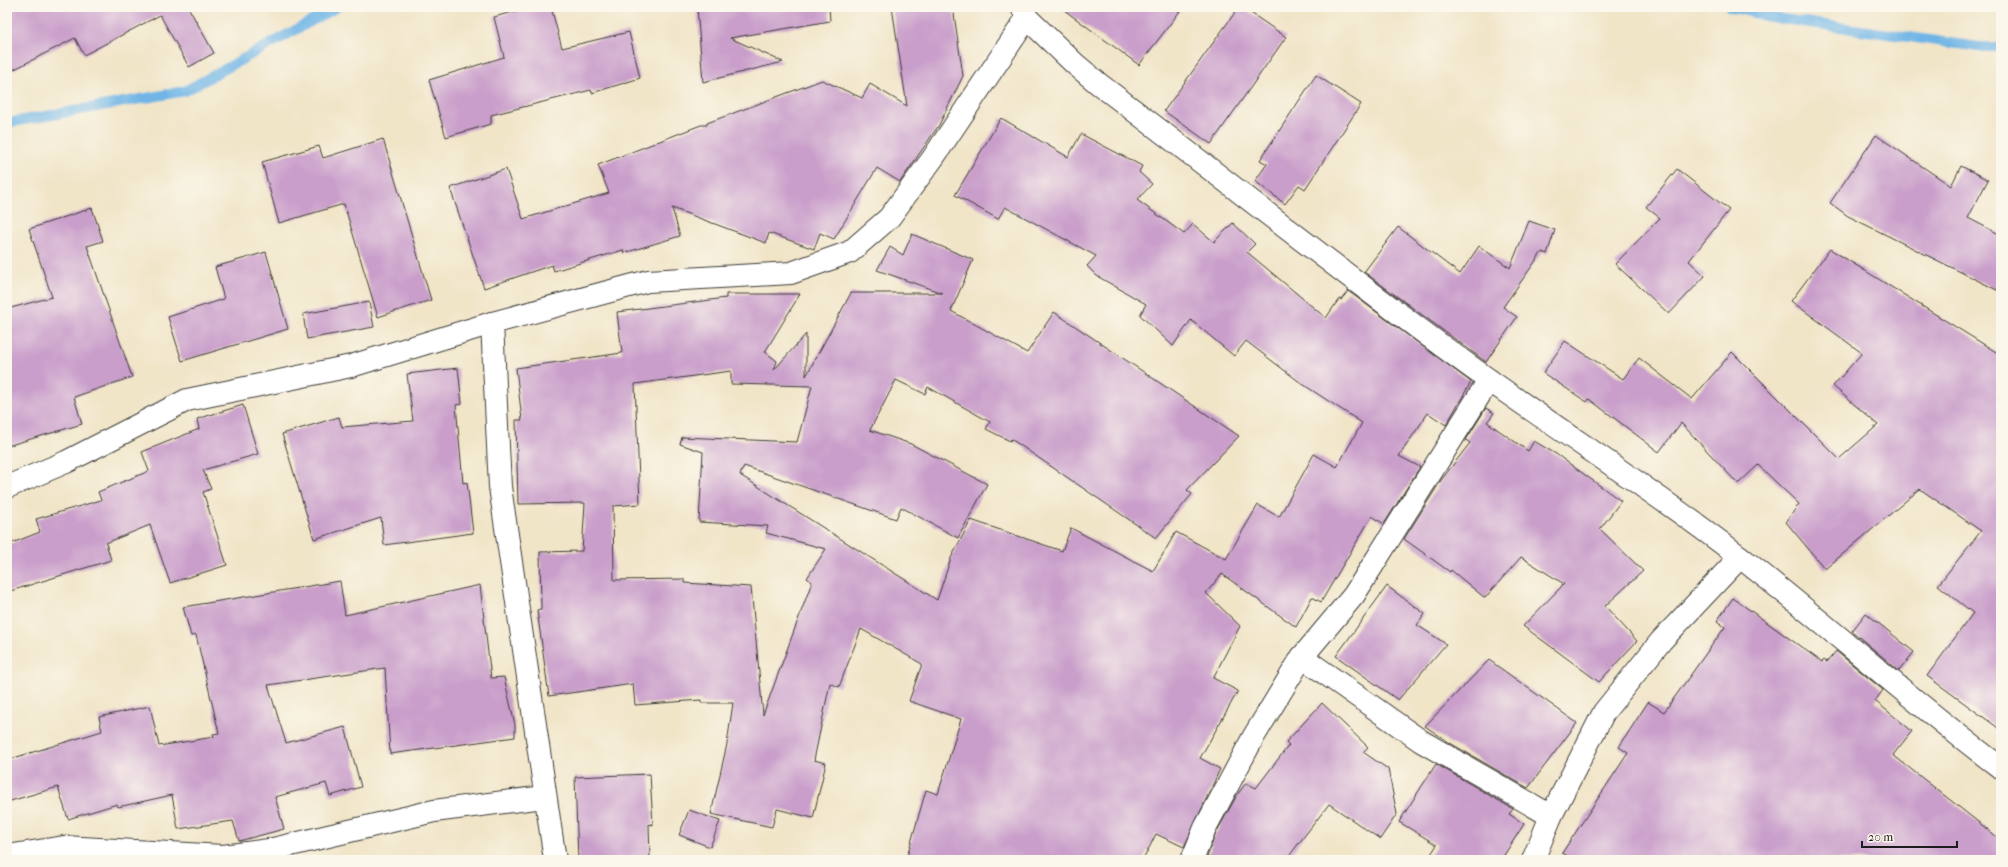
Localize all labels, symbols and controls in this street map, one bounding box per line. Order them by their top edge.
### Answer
scale bar [1862,823,1957,849]
text: 20 m [1868,830,1893,844]

